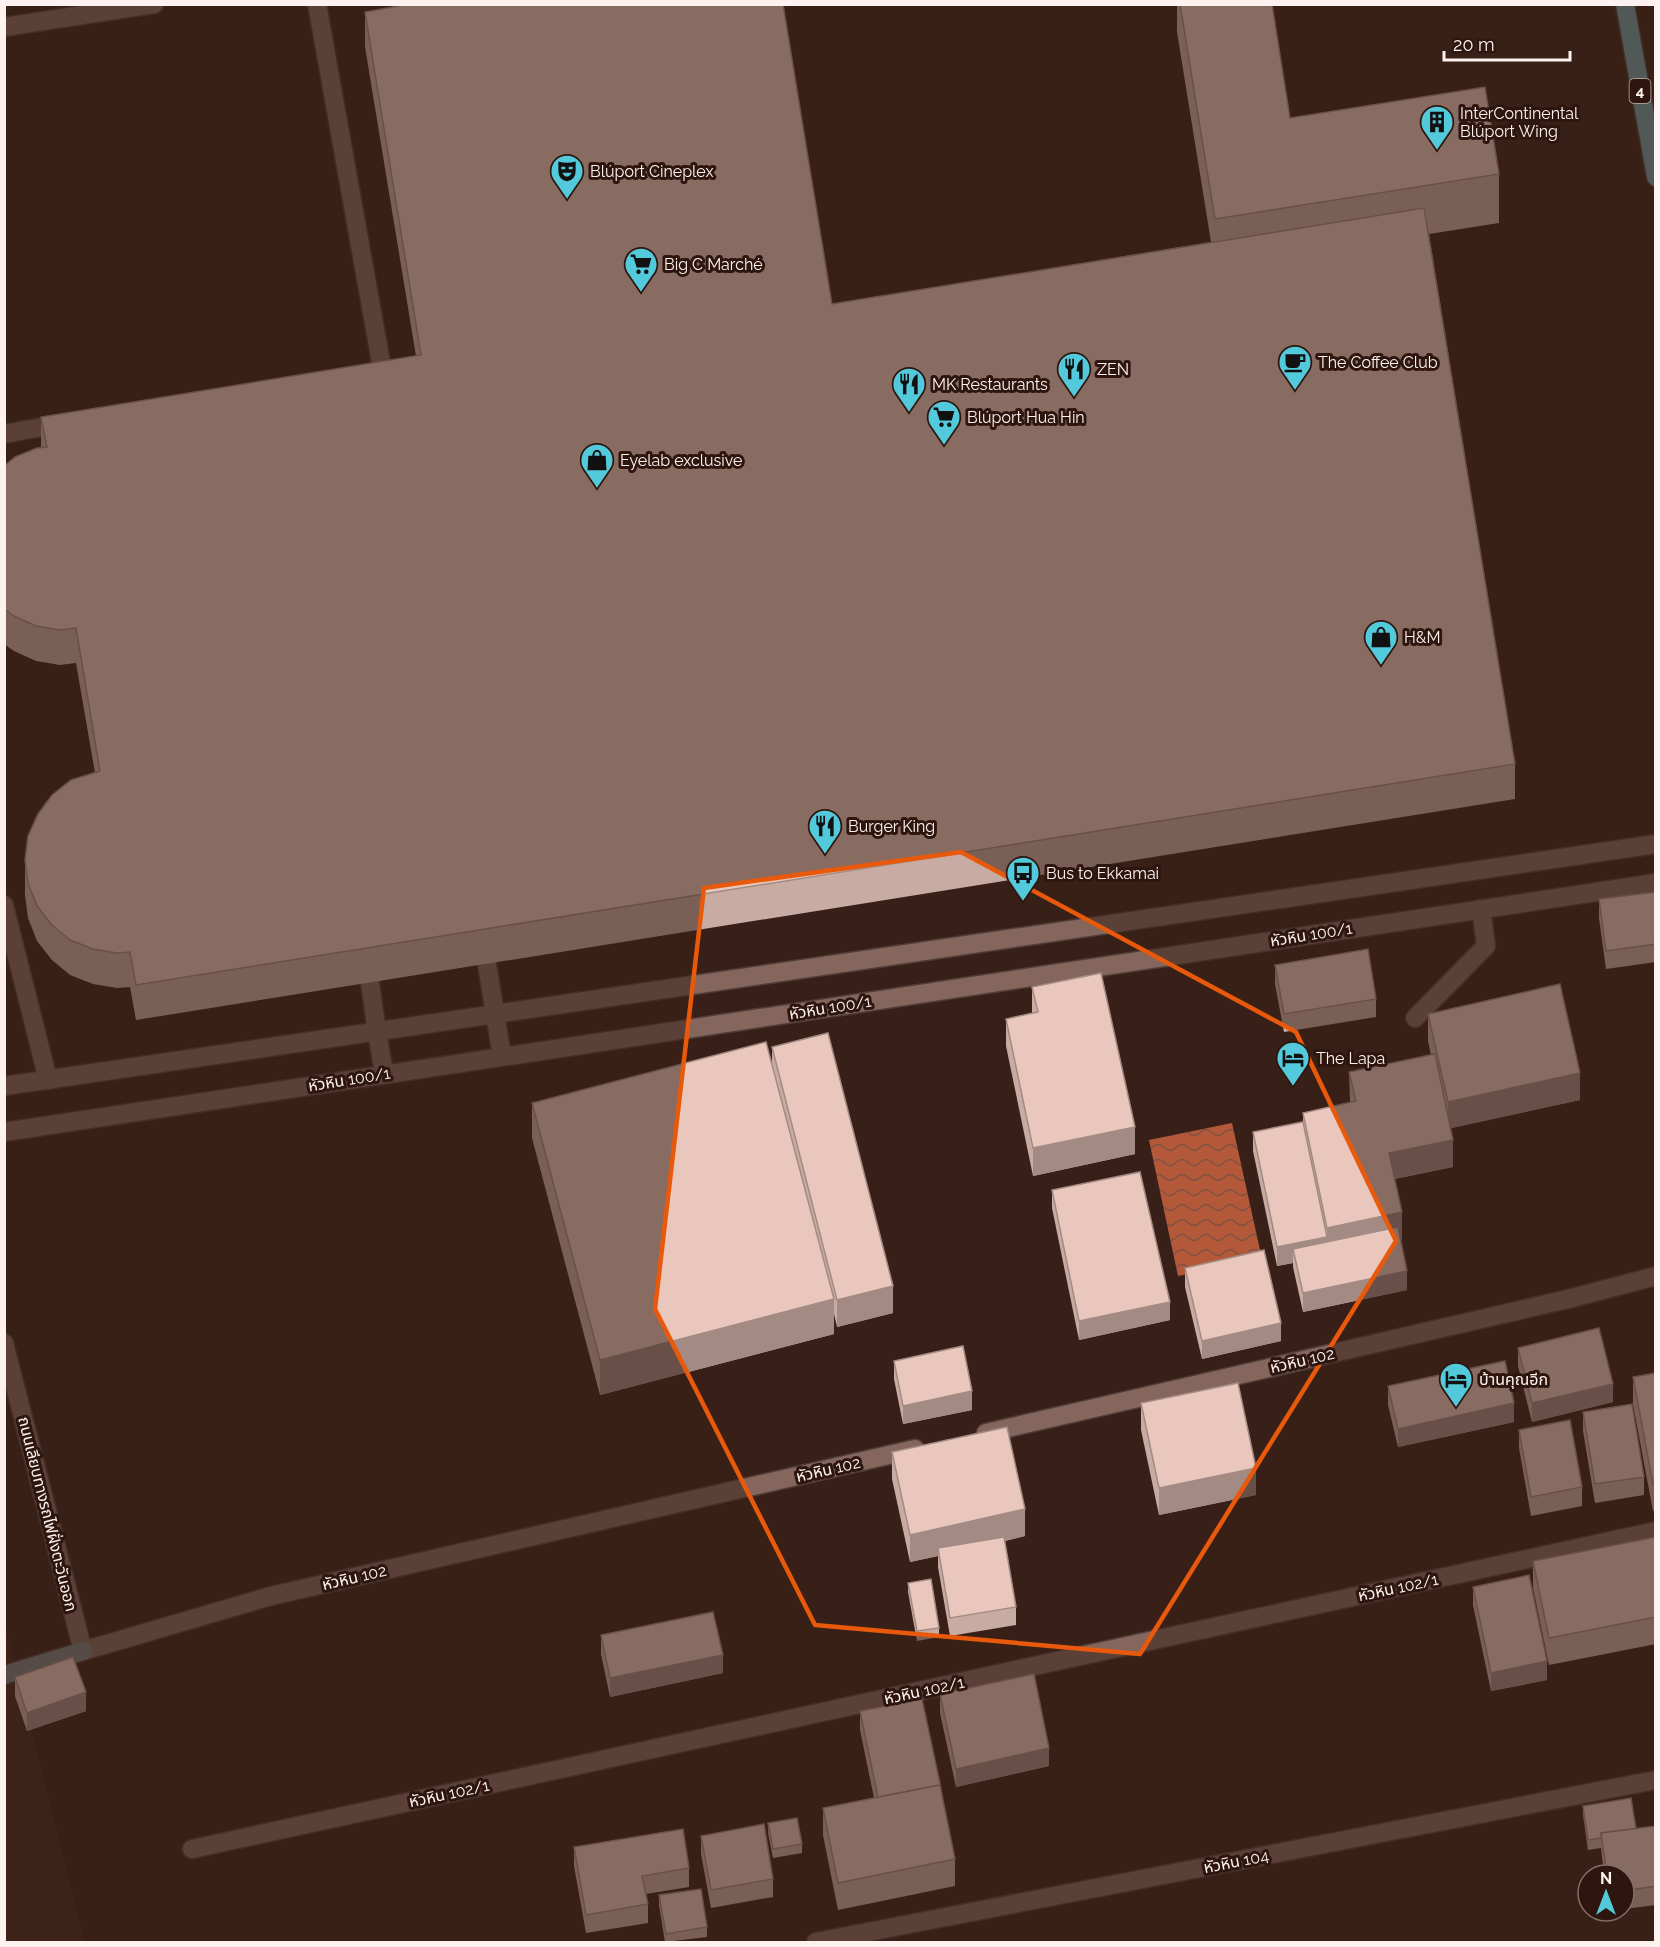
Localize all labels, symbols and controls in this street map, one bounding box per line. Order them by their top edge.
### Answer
scale bar [1444,24,1570,62]
text: 20 m [1453,34,1495,55]
road number: 4 [1630,79,1650,103]
building icon: InterContinental Blúport Wing [1419,104,1455,151]
place label: InterContinental Blúport Wing [1460,104,1579,141]
theatre icon: Blúport Cineplex [549,153,585,200]
place label: Blúport Cineplex [590,162,714,181]
supermarket icon: Big C Marché [623,246,659,293]
place label: Big C Marché [664,255,763,274]
cafe icon: The Coffee Club [1277,344,1313,391]
restaurant icon: ZEN [1056,351,1092,398]
place label: The Coffee Club [1318,353,1438,372]
place label: ZEN [1097,360,1129,379]
restaurant icon: MK Restaurants [891,366,927,413]
place label: MK Restaurants [932,375,1048,394]
supermarket icon: Blúport Hua Hin [926,399,962,446]
place label: Blúport Hua Hin [967,408,1085,427]
shop icon: Eyelab exclusive [579,442,615,489]
place label: Eyelab exclusive [620,451,742,470]
shop icon: H&M [1363,619,1399,666]
place label: H&M [1404,628,1441,647]
restaurant icon: Burger King [807,808,843,855]
place label: Burger King [848,817,935,836]
bus stop icon: Bus to Ekkamai [1005,855,1041,902]
place label: Bus to Ekkamai [1046,864,1159,883]
street label: หัวหิน 100/1 [1269,919,1354,950]
street label: หัวหิน 100/1 [788,992,873,1023]
hotel icon: The Lapa [1275,1040,1311,1087]
place label: The Lapa [1316,1049,1385,1068]
street label: หัวหิน 100/1 [307,1064,392,1095]
street label: หัวหิน 102 [1268,1344,1336,1377]
hotel icon: บ้านคุณอีก [1438,1361,1474,1408]
place label: บ้านคุณอีก [1479,1370,1548,1389]
street label: ถนนเลียบทางรถไฟฝั่งตะวันออก [14,1414,82,1614]
street label: หัวหิน 102 [794,1453,862,1486]
street label: หัวหิน 102 [320,1561,388,1594]
street label: หัวหิน 102/1 [1356,1570,1440,1605]
street label: หัวหิน 102/1 [882,1673,966,1708]
street label: หัวหิน 102/1 [407,1776,491,1811]
street label: หัวหิน 104 [1202,1846,1271,1877]
north arrow [1576,1863,1636,1923]
text: N [1600,1869,1612,1888]

